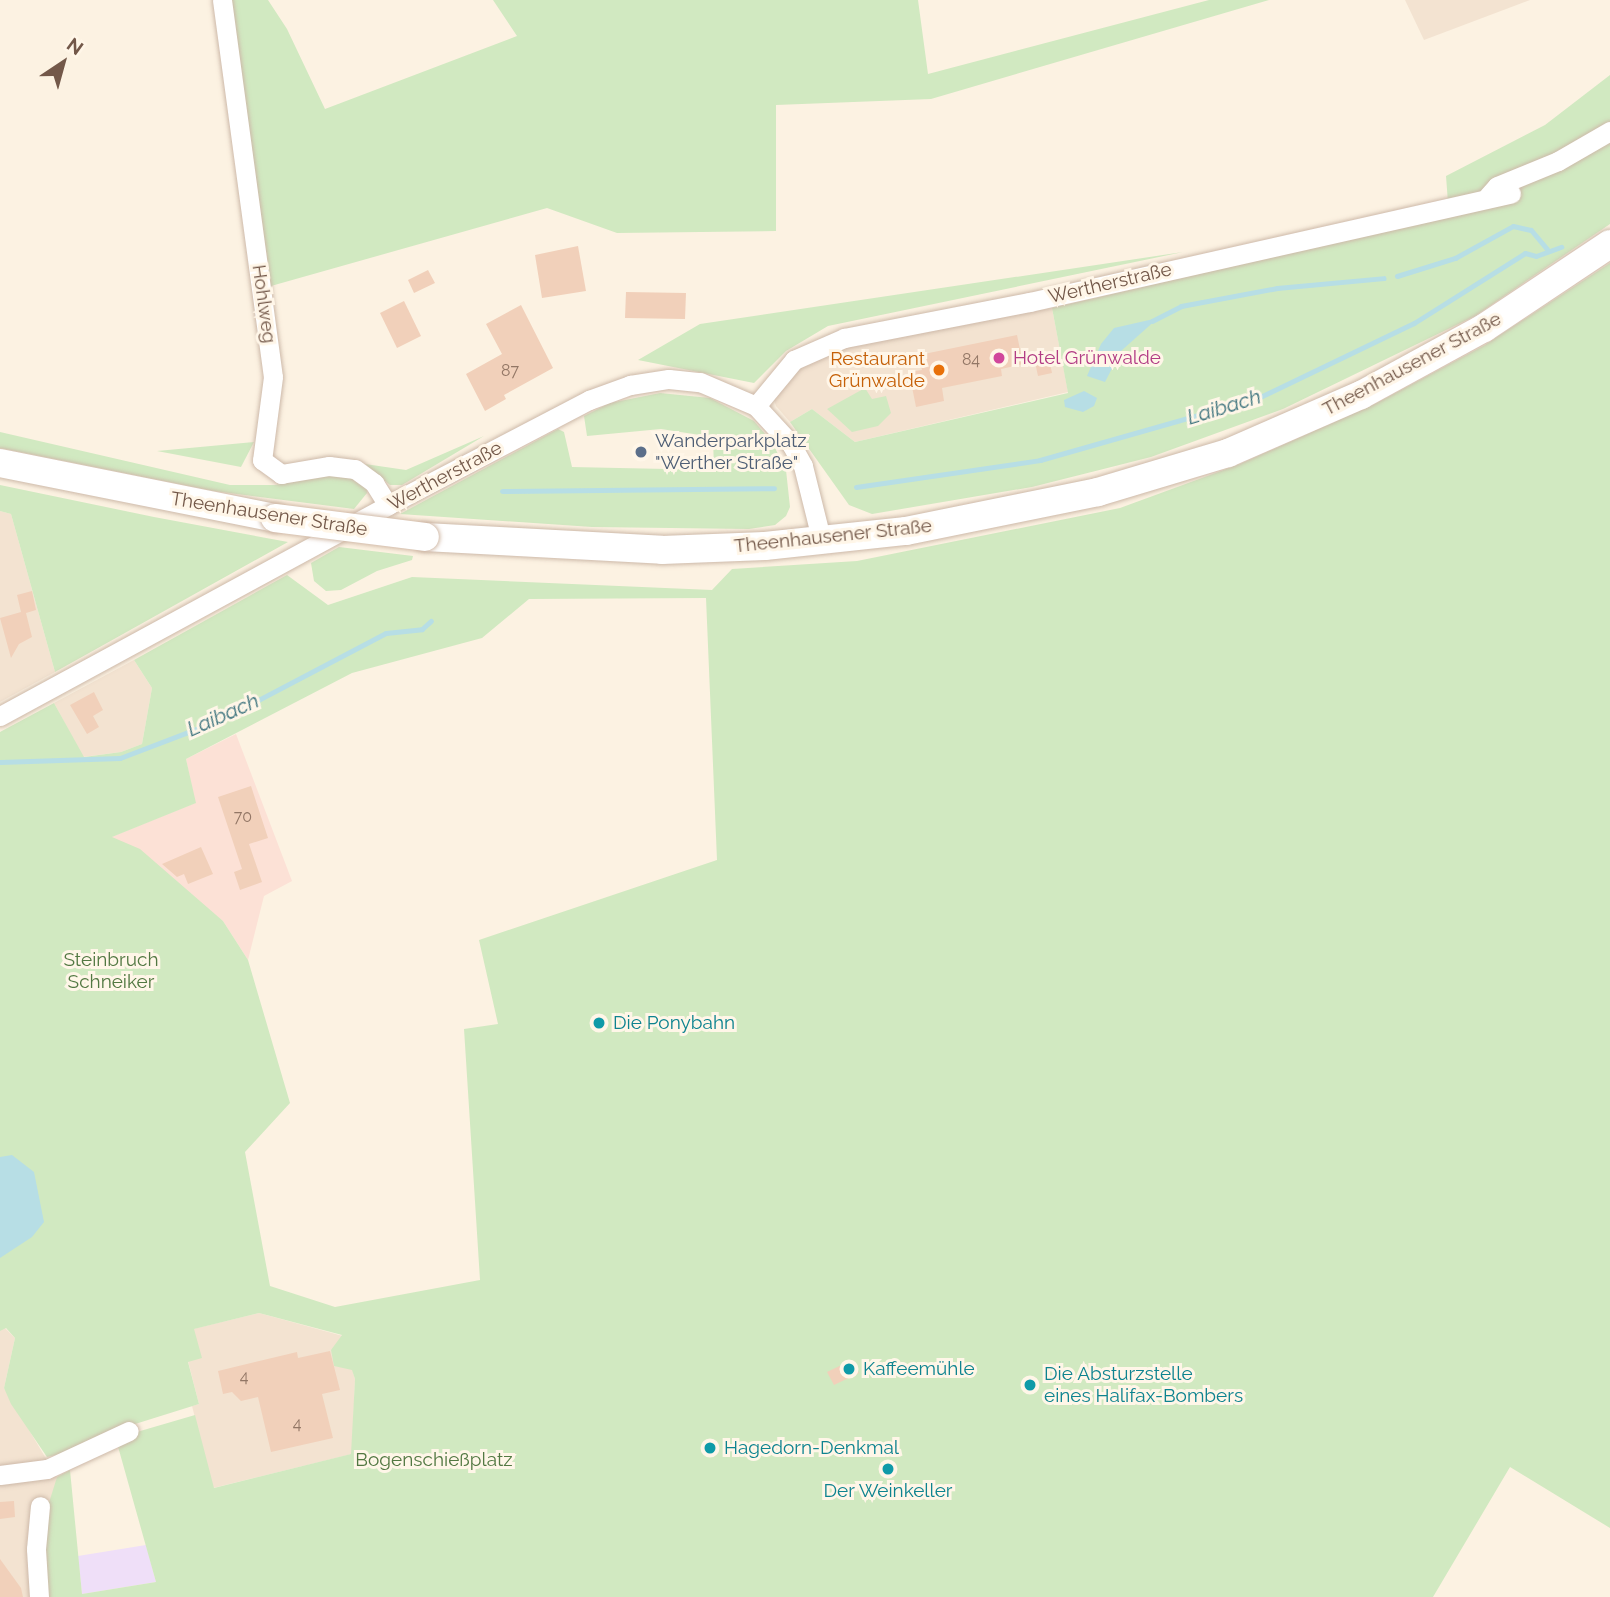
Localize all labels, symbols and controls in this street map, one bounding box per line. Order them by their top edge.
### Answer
north arrow [28,28,98,98]
text: N [63,33,88,59]
street label: Wertherstraße [1046,258,1174,308]
street label: Hohlweg [247,263,281,345]
street label: Theenhausener Straße [1319,307,1505,421]
place label: Hotel Grünwalde [1013,347,1162,369]
place label: Restaurant Grünwalde [829,348,925,392]
house number: 84 [962,350,980,370]
marker: Hotel Grünwalde [991,350,1007,366]
house number: 87 [501,361,519,381]
marker: Restaurant Grünwalde [931,362,947,378]
water label: Laibach [1184,384,1264,430]
place label: Wanderparkplatz "Werther Straße" [655,430,807,474]
street label: Wertherstraße [384,436,506,516]
marker: Wanderparkplatz "Werther Straße" [633,444,649,460]
street label: Theenhausener Straße [169,487,369,541]
street label: Theenhausener Straße [733,514,933,558]
water label: Laibach [183,688,263,742]
house number: 70 [234,807,252,827]
park label: Steinbruch Schneiker [63,949,159,993]
place label: Die Ponybahn [613,1012,735,1034]
marker: Die Ponybahn [591,1015,607,1031]
place label: Kaffeemühle [863,1358,975,1380]
marker: Kaffeemühle [841,1361,857,1377]
place label: Die Absturzstelle eines Halifax-Bombers [1044,1363,1243,1407]
house number: 4 [240,1367,248,1387]
marker: Die Absturzstelle eines Halifax-Bombers [1022,1377,1038,1393]
house number: 4 [293,1414,301,1434]
place label: Hagedorn-Denkmal [724,1437,899,1459]
marker: Hagedorn-Denkmal [702,1440,718,1456]
park label: Bogenschießplatz [355,1449,513,1471]
marker: Der Weinkeller [880,1461,896,1477]
place label: Der Weinkeller [823,1480,953,1502]

